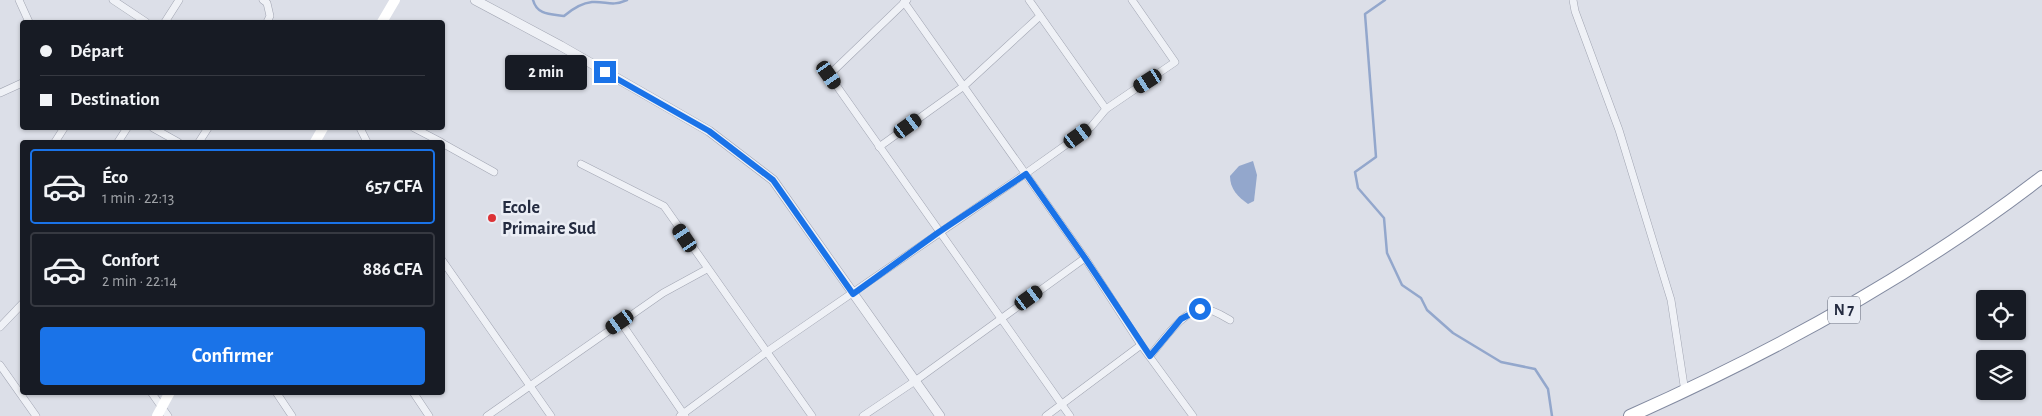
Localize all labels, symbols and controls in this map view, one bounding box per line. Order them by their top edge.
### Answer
text: Départ [70,42,123,61]
callout: 2 min [505,54,588,90]
car [814,58,843,92]
route end [594,61,616,83]
text: 2 min [528,64,564,80]
car [1131,67,1164,95]
text: Destination [70,90,160,109]
car [891,111,924,141]
car [1061,121,1094,151]
icon: car [42,164,87,209]
text: Éco [102,168,128,187]
text: 657 CFA [365,177,423,196]
text: 1 min · 22:13 [102,190,174,206]
place label: Ecole Primaire Sud [502,199,597,238]
marker: Ecole Primaire Sud [486,212,498,224]
car [670,221,699,255]
icon: car [42,247,87,292]
text: Confort [102,251,159,270]
text: 886 CFA [363,260,423,279]
text: 2 min · 22:14 [102,273,177,289]
car [1012,283,1045,313]
map controls [1976,290,2026,400]
button: locate [1976,290,2026,340]
road number: N 7 [1828,296,1860,324]
route start [1189,298,1211,320]
car [603,307,636,337]
button: Confirmer [40,327,425,385]
button: layers [1976,350,2026,400]

